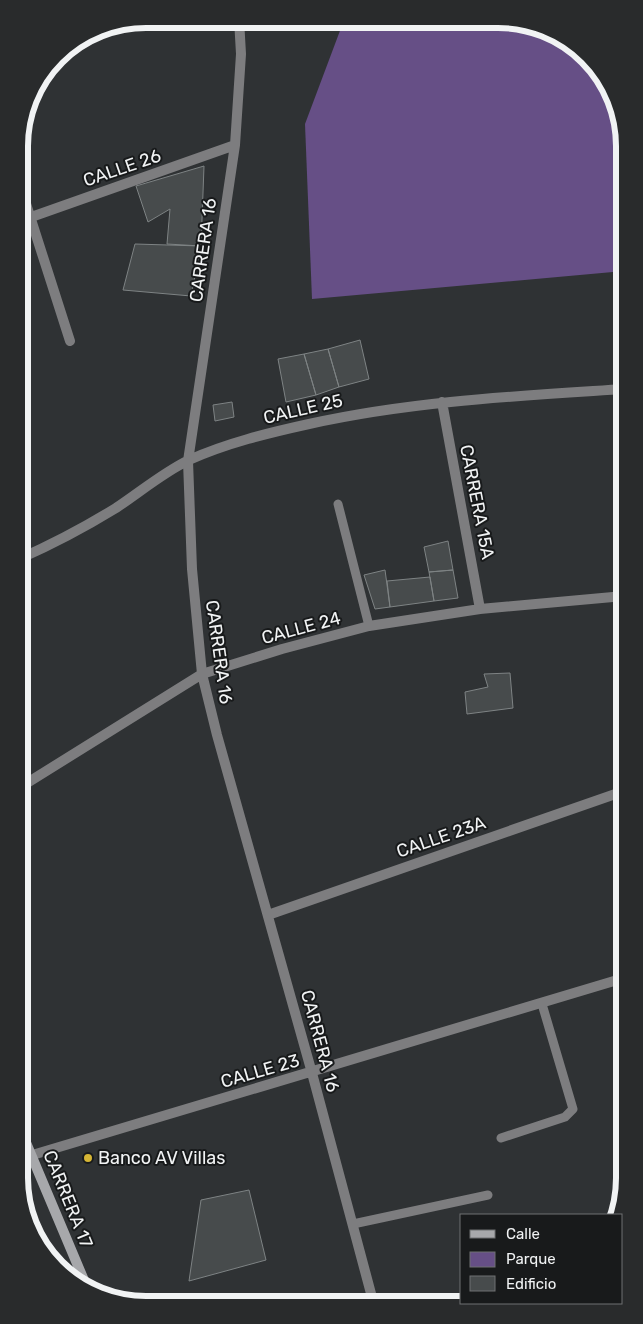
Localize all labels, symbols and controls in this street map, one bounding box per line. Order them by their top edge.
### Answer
street label: CALLE 26 [80,144,164,192]
street label: CARRERA 16 [185,196,221,303]
street label: CALLE 25 [261,389,345,429]
street label: CARRERA 15A [455,443,499,561]
street label: CARRERA 16 [201,599,237,706]
street label: CALLE 24 [259,607,343,649]
street label: CALLE 23A [393,811,489,863]
street label: CARRERA 16 [296,988,344,1095]
street label: CALLE 23 [218,1049,302,1093]
street label: CARRERA 17 [38,1147,98,1251]
place label: Banco AV Villas [98,1147,225,1169]
marker: Banco AV Villas [82,1152,94,1164]
legend [460,1214,623,1304]
text: Calle [506,1225,540,1243]
text: Parque [506,1250,556,1268]
text: Edificio [506,1275,556,1293]

